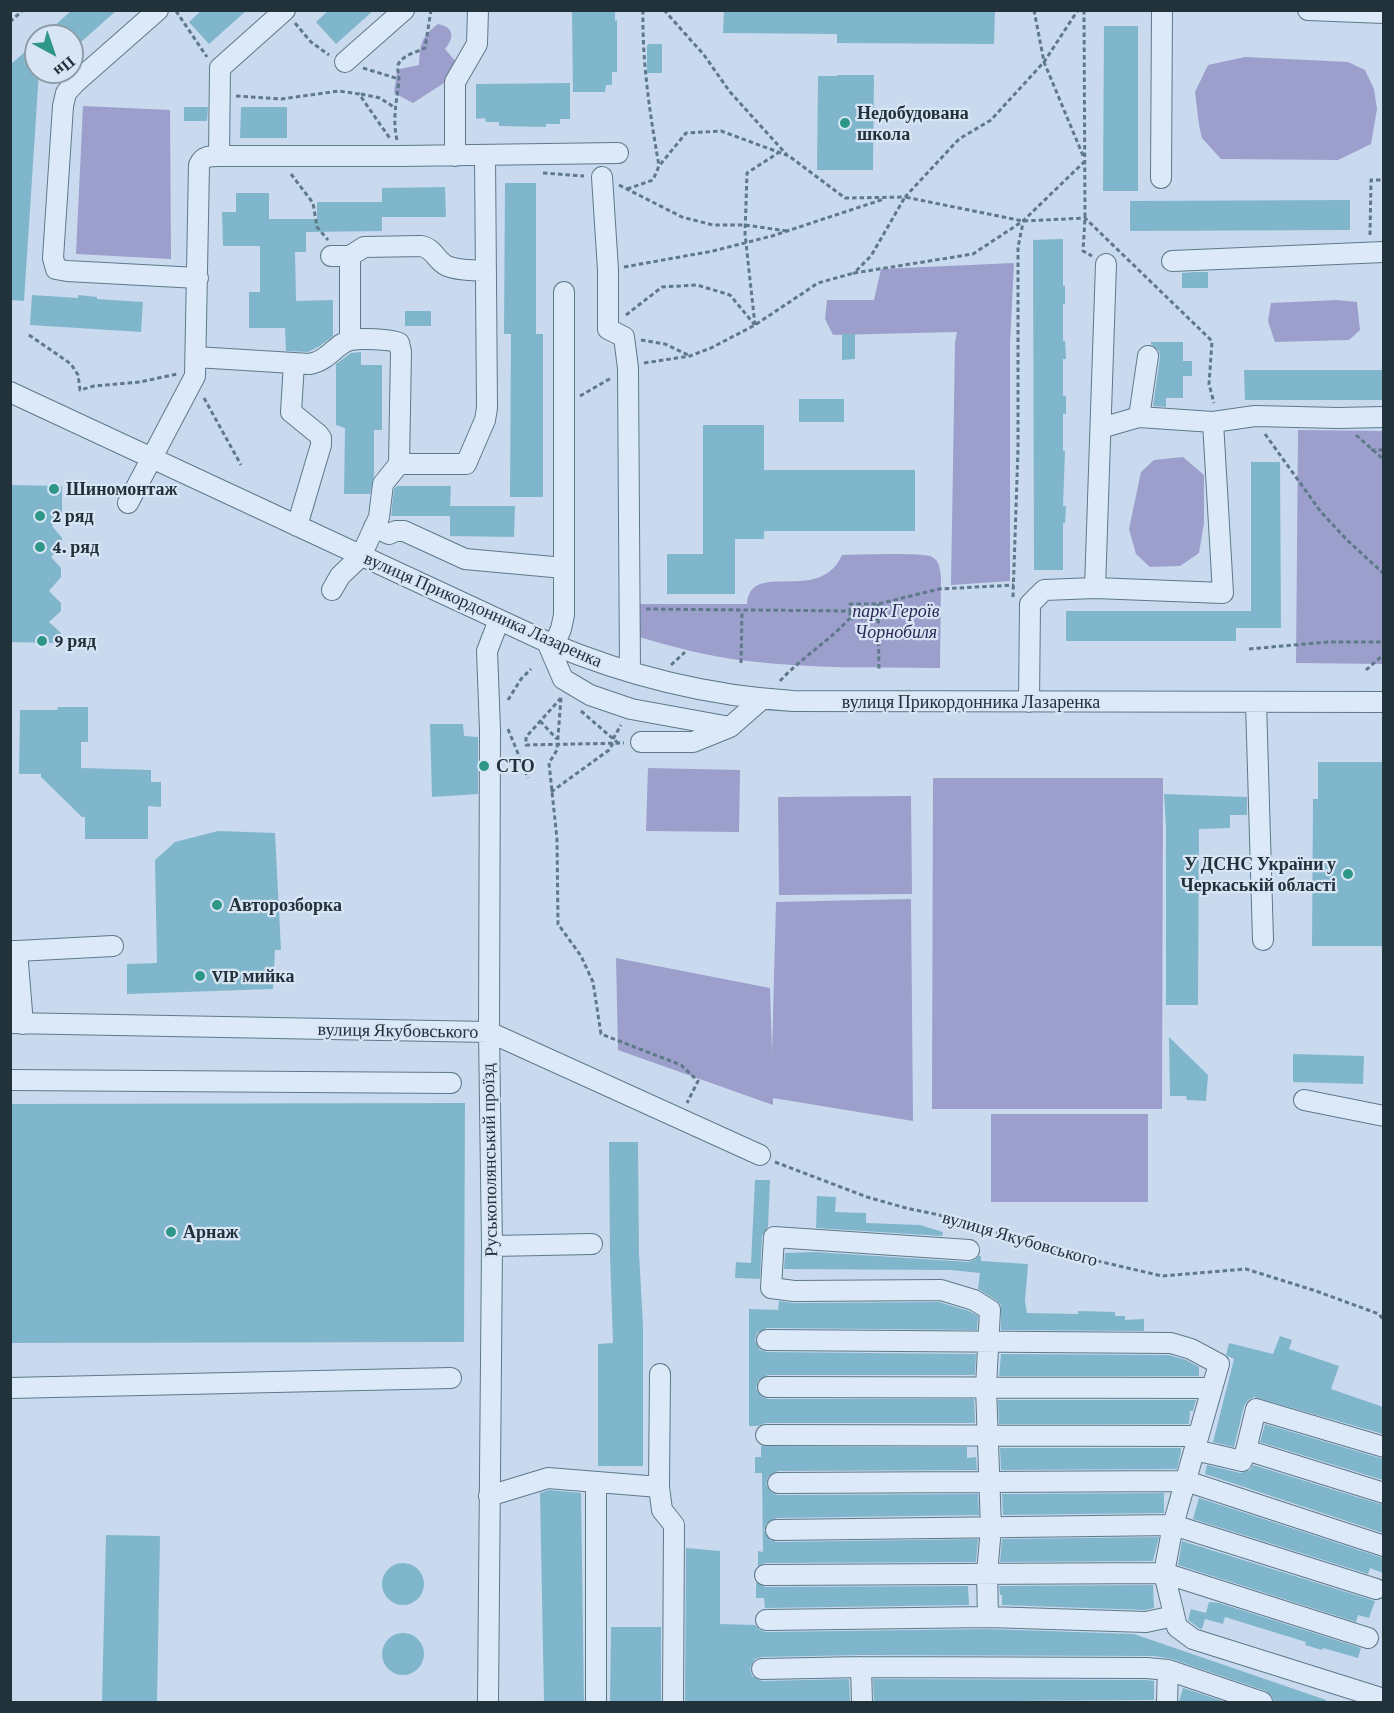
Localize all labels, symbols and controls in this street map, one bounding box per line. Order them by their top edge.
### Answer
north arrow [24,24,84,84]
text: Пн [51,53,78,80]
place label: Недобудована школа [857,102,969,144]
marker: Недобудована школа [838,116,852,130]
place label: Шиномонтаж [66,478,178,500]
marker: Шиномонтаж [47,482,61,496]
place label: 2 ряд [52,505,93,527]
marker: 2 ряд [33,509,47,523]
place label: 4. ряд [52,536,99,558]
marker: 4. ряд [33,540,47,554]
street label: вулиця Прикордонника Лазаренка [361,548,605,672]
park label: парк Героїв Чорнобиля [852,600,940,642]
place label: 9 ряд [54,630,96,652]
marker: 9 ряд [35,634,49,648]
street label: вулиця Прикордонника Лазаренка [842,691,1100,713]
place label: СТО [496,755,535,777]
marker: СТО [477,759,491,773]
place label: У ДСНС України у Черкаській області [1180,853,1336,896]
marker: У ДСНС України у Черкаській області [1341,867,1355,881]
place label: Авторозборка [229,894,342,916]
marker: Авторозборка [210,898,224,912]
place label: VIP мийка [212,965,294,987]
marker: VIP мийка [193,969,207,983]
street label: вулиця Якубовського [317,1019,479,1043]
street label: Руськополянський проїзд [478,1063,502,1257]
street label: вулиця Якубовського [940,1206,1100,1272]
place label: Арнаж [183,1221,238,1243]
marker: Арнаж [164,1225,178,1239]

